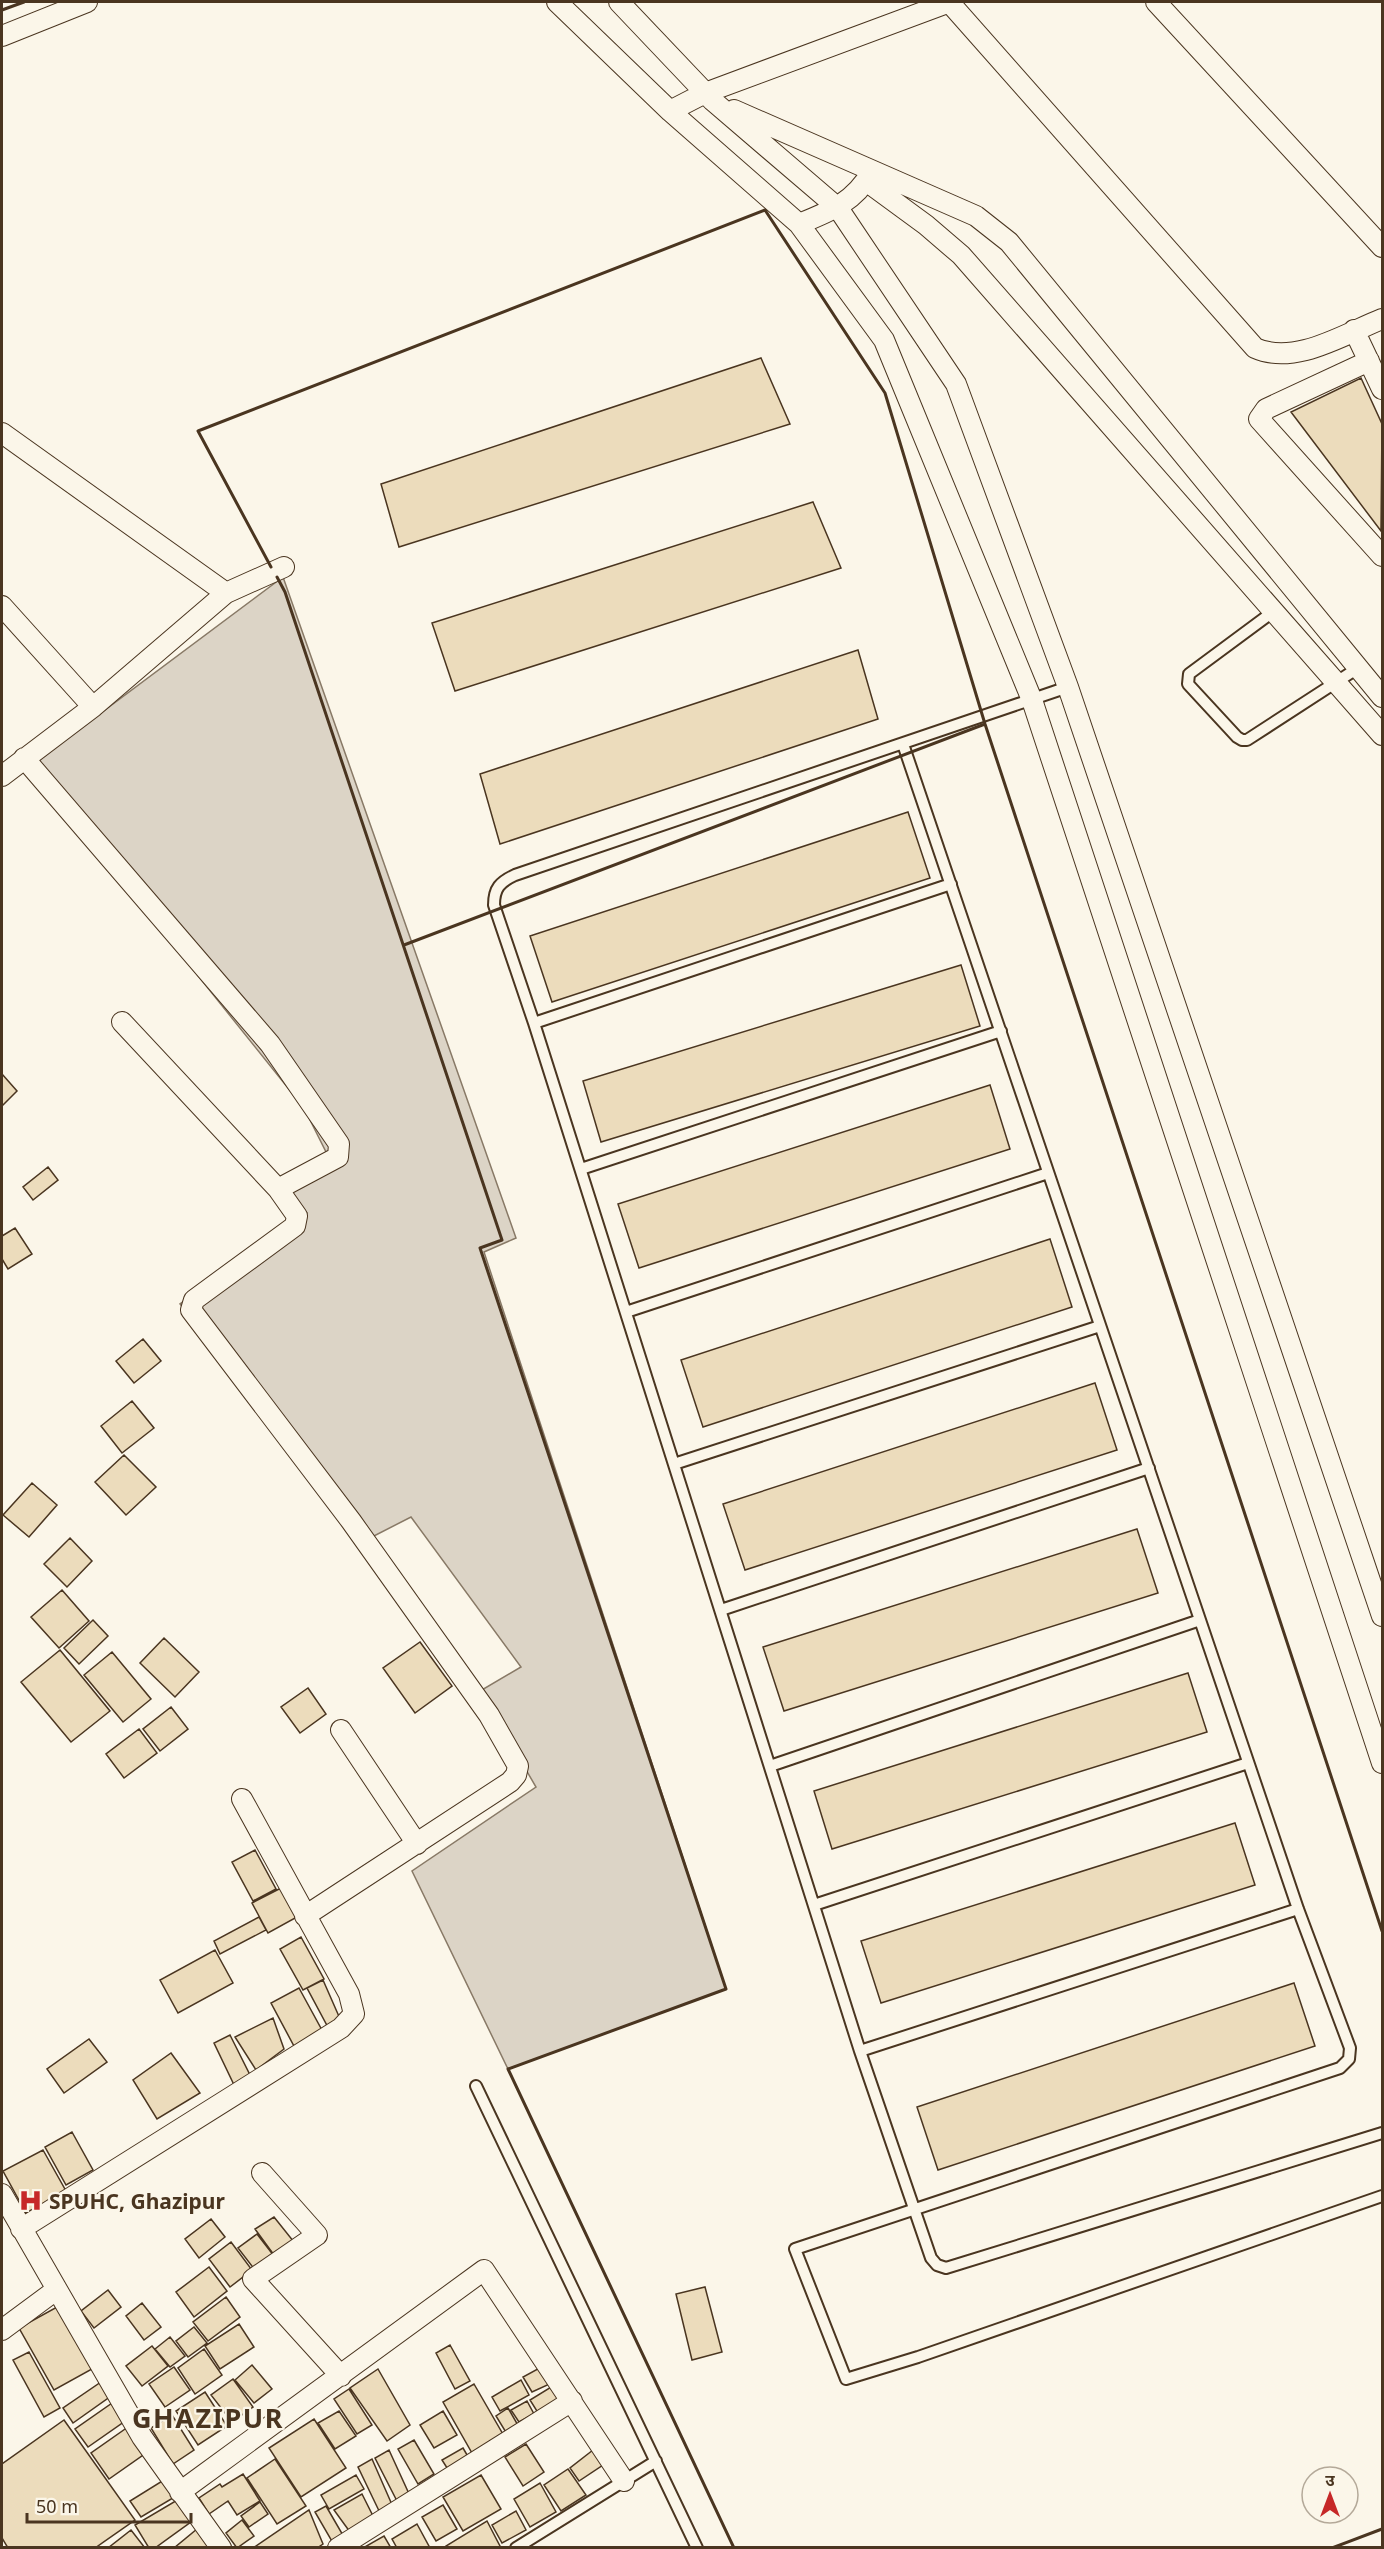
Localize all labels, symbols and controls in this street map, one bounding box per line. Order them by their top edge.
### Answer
place label: SPUHC, Ghazipur [49,2187,225,2215]
hospital icon: SPUHC, Ghazipur [18,2188,44,2214]
district label: GHAZIPUR [132,2399,284,2436]
north arrow [1300,2465,1360,2525]
text: उ [1325,2469,1335,2491]
scale bar [27,2486,190,2524]
text: 50 m [36,2494,78,2518]

